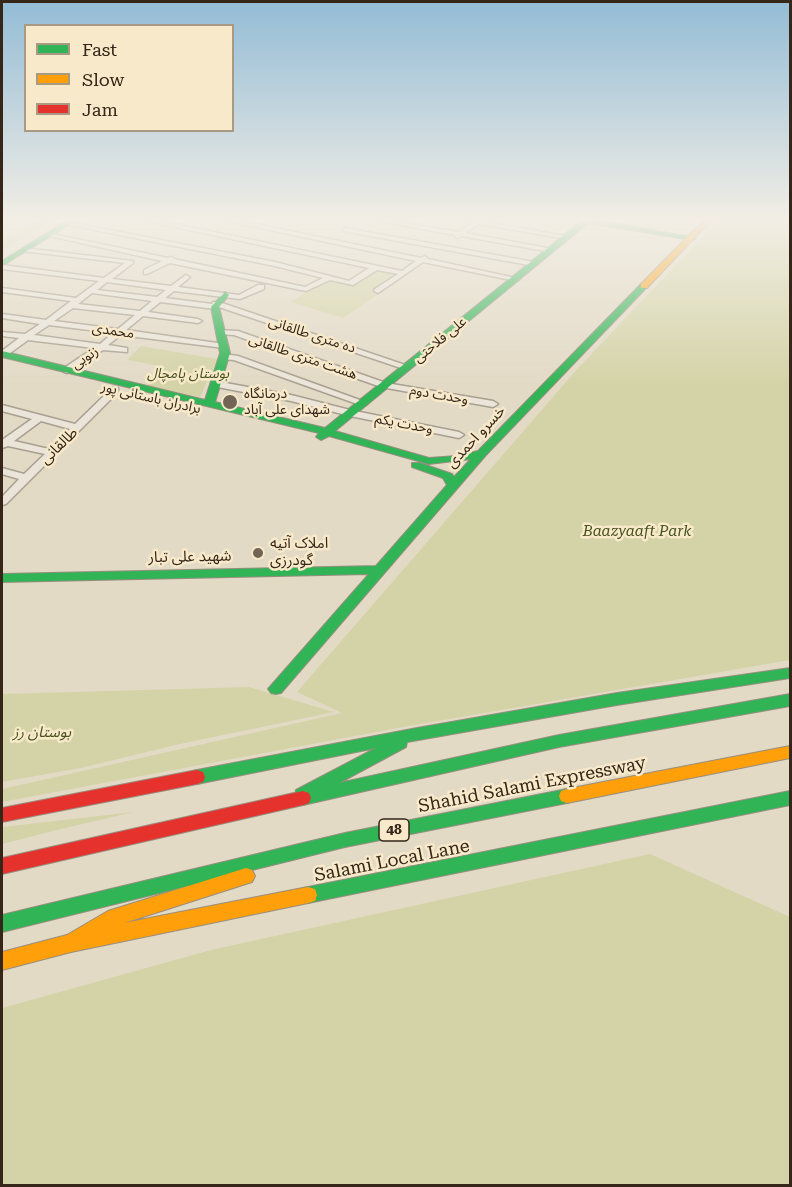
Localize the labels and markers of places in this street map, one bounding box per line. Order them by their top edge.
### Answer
place label: درمانگاه شهدای علی آباد [244,386,330,418]
marker: درمانگاه شهدای علی آباد [221,393,239,411]
place label: املاک آتیه گودرزی [270,535,328,570]
marker: املاک آتیه گودرزی [251,546,265,560]

